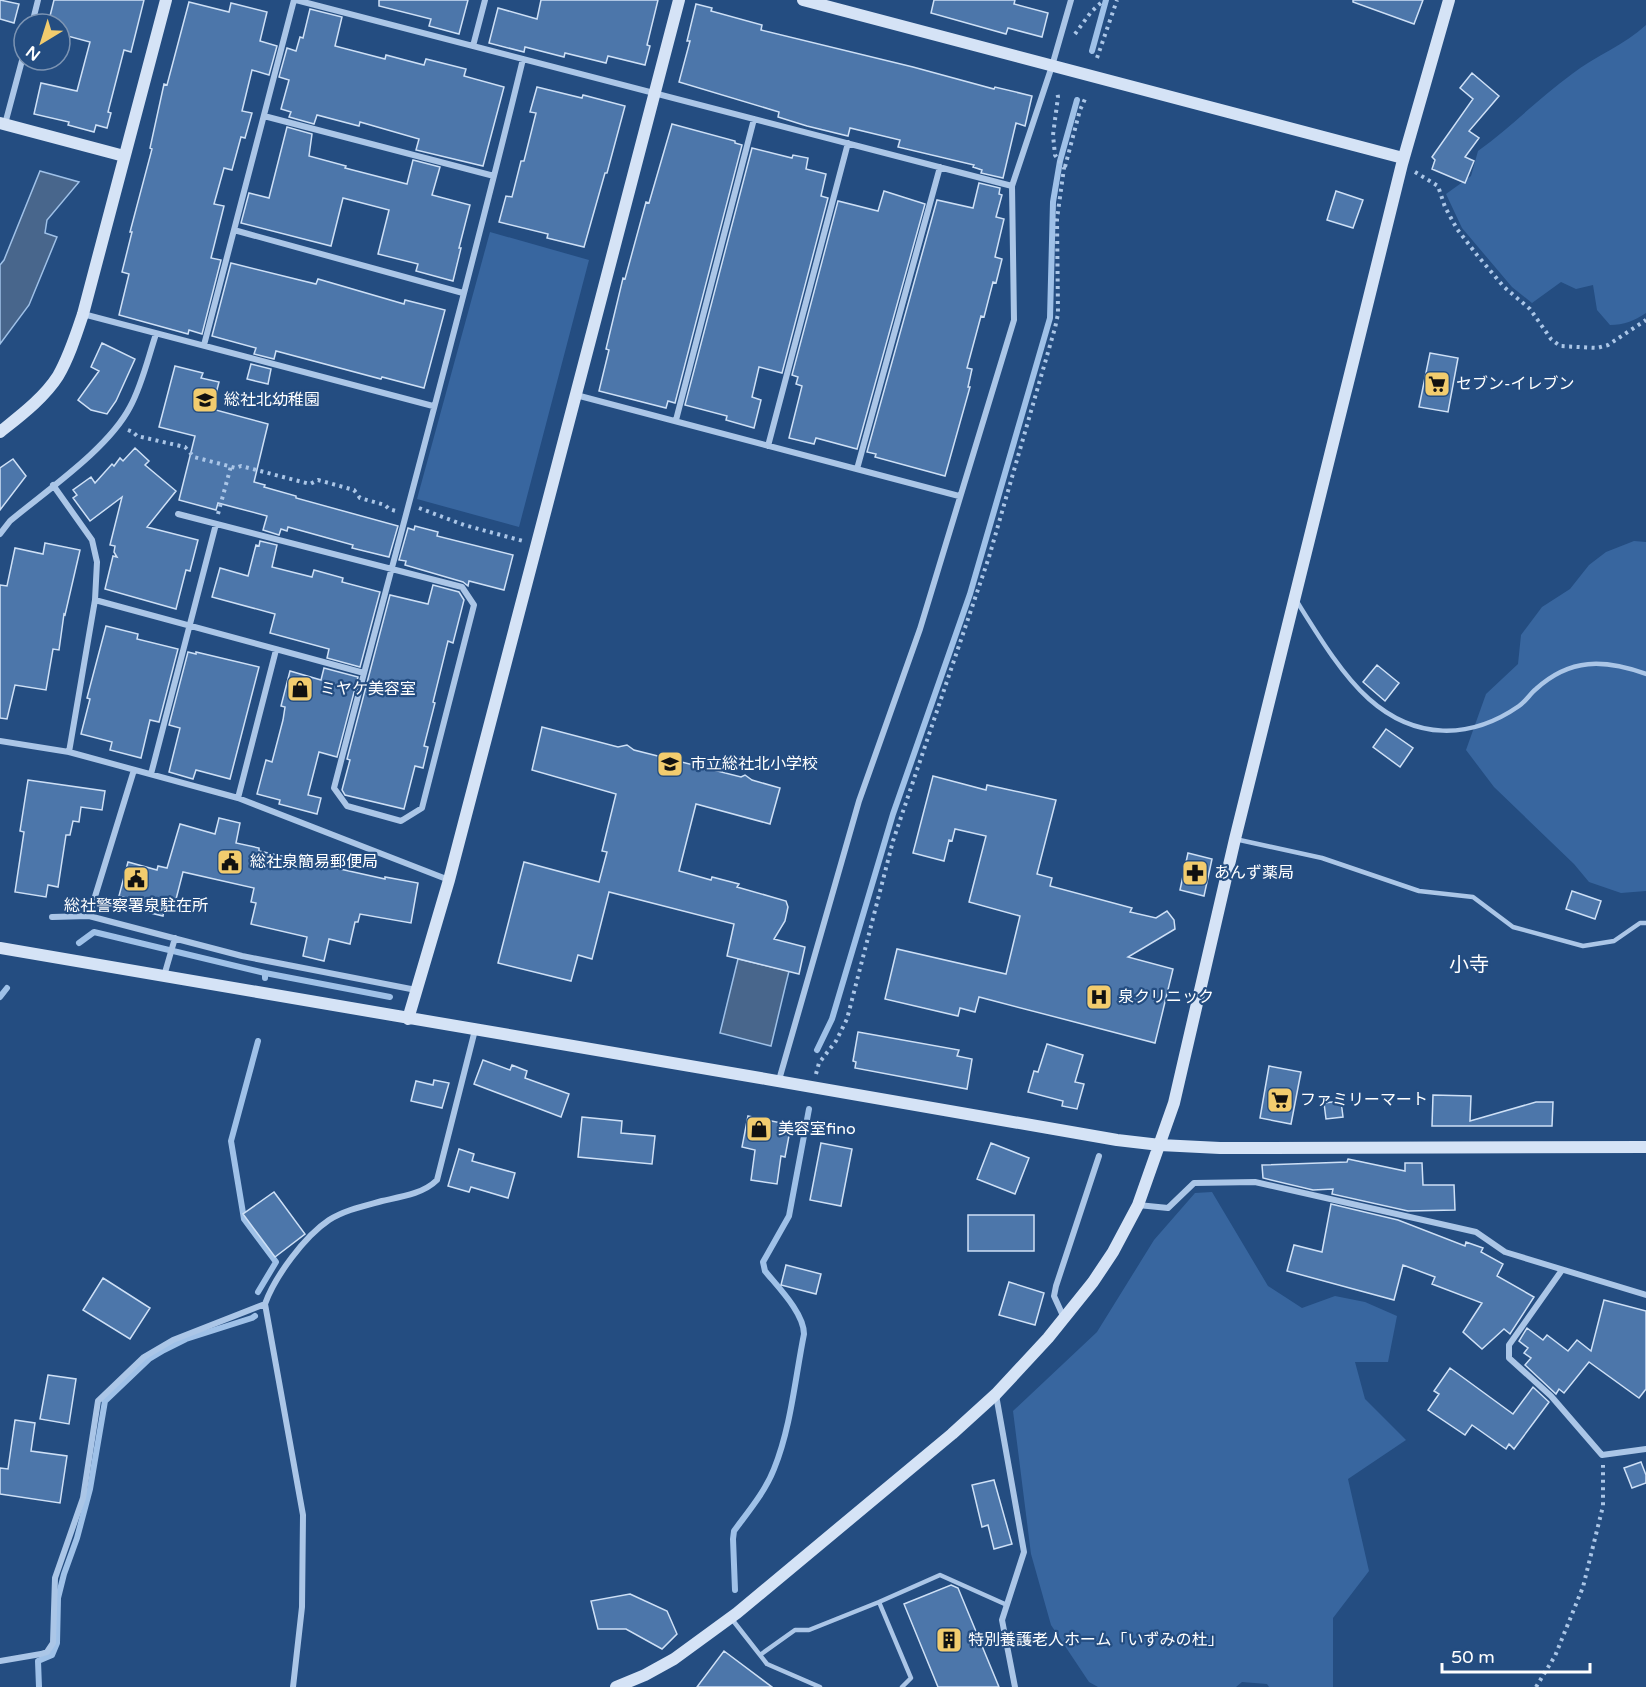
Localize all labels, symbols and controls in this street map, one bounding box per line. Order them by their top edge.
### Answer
north arrow [12,12,72,72]
text: N [22,41,45,65]
supermarket icon: セブン-イレブン [1422,369,1452,399]
place label: セブン-イレブン [1456,374,1575,394]
school or university icon: 総社北幼稚園 [190,385,220,415]
place label: 総社北幼稚園 [224,390,320,410]
shop icon: ミヤケ美容室 [285,674,315,704]
place label: ミヤケ美容室 [320,679,416,699]
school or university icon: 市立総社北小学校 [655,749,685,779]
place label: 市立総社北小学校 [690,754,818,774]
public building icon: 総社泉簡易郵便局 [215,847,245,877]
place label: 総社泉簡易郵便局 [250,852,378,872]
pharmacy icon: あんず薬局 [1180,858,1210,888]
place label: あんず薬局 [1214,863,1294,883]
public building icon: 総社警察署泉駐在所 [121,864,151,894]
place label: 総社警察署泉駐在所 [64,896,208,916]
district label: 小寺 [1449,953,1489,977]
hospital icon: 泉クリニック [1084,982,1114,1012]
place label: 泉クリニック [1118,987,1214,1007]
supermarket icon: ファミリーマート [1265,1085,1295,1115]
place label: ファミリーマート [1300,1090,1428,1110]
shop icon: 美容室fino [744,1114,774,1144]
place label: 美容室fino [778,1119,856,1139]
building icon: 特別養護老人ホーム「いずみの杜」 [934,1625,964,1655]
place label: 特別養護老人ホーム「いずみの杜」 [968,1630,1224,1650]
scale bar [1442,1636,1590,1674]
text: 50 m [1451,1646,1495,1668]

